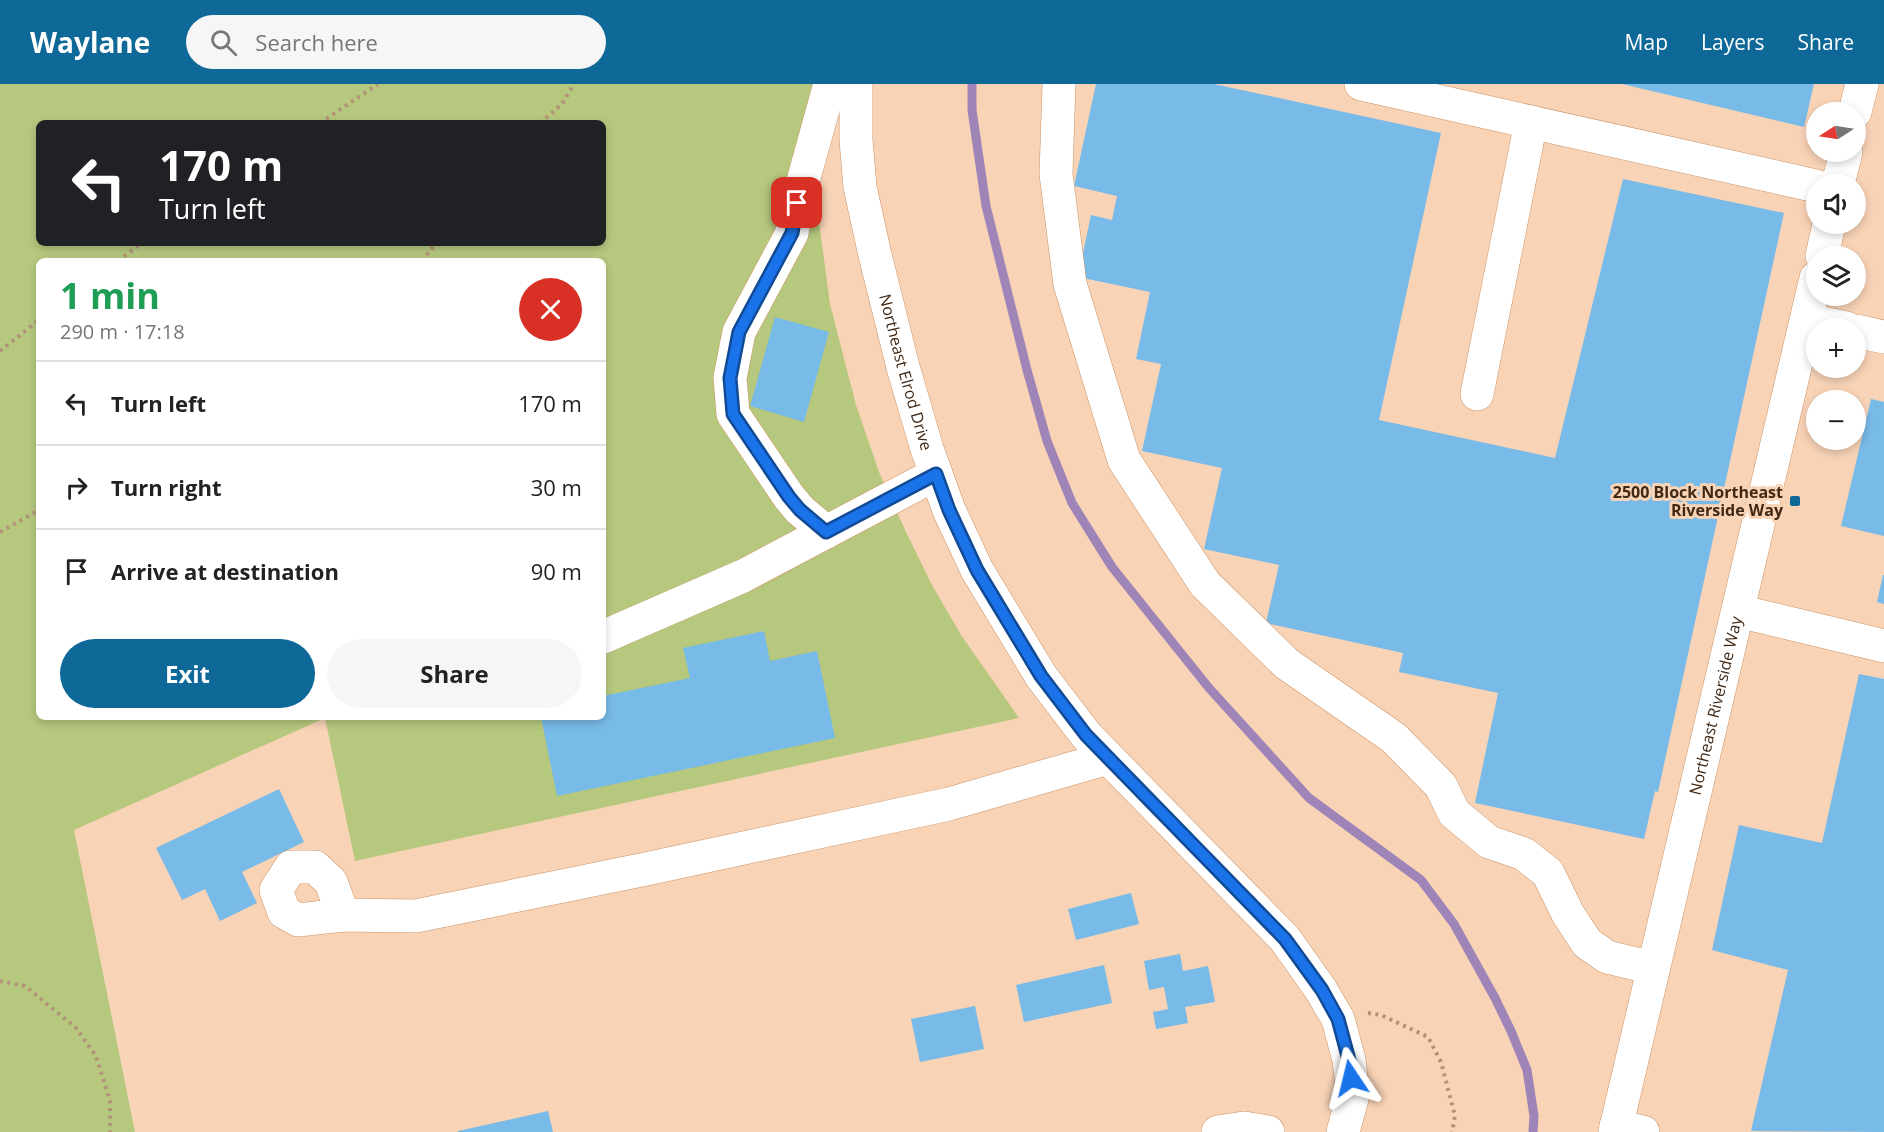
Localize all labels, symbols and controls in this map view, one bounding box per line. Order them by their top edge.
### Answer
search box [186,15,606,69]
text: Waylane [30,23,150,61]
icon: search [207,26,240,59]
text: Search here [255,27,378,57]
text: Map [1625,28,1668,56]
text: Layers [1701,28,1765,56]
text: Share [1798,28,1854,56]
north arrow [1806,102,1866,162]
map controls [1806,102,1866,450]
text: 170 m [159,136,283,193]
icon: left [60,144,138,222]
button: sound [1806,174,1866,234]
pin [771,177,822,228]
icon: arrive [780,186,813,219]
text: Turn left [159,190,266,227]
button: layers [1806,246,1866,306]
text: 1 min [60,271,160,320]
button: close [519,278,582,341]
street label: Northeast Elrod Drive [874,292,938,453]
text: 290 m · 17:18 [60,318,185,345]
button: + [1806,318,1866,378]
icon: left [60,387,93,420]
text: Turn left [111,388,206,418]
text: 170 m [518,388,582,418]
button: − [1806,390,1866,450]
icon: right [60,471,93,504]
text: Turn right [111,472,222,502]
text: 30 m [531,472,582,502]
place label: 2500 Block Northeast Riverside Way [1613,481,1784,521]
marker: 2500 Block Northeast Riverside Way [1788,494,1802,508]
icon: arrive [60,555,93,588]
text: Arrive at destination [111,556,339,586]
text: 90 m [531,556,582,586]
street label: Northeast Riverside Way [1684,613,1747,797]
button: Exit [60,639,315,708]
button: Share [327,639,582,708]
position arrow [1319,1046,1383,1110]

